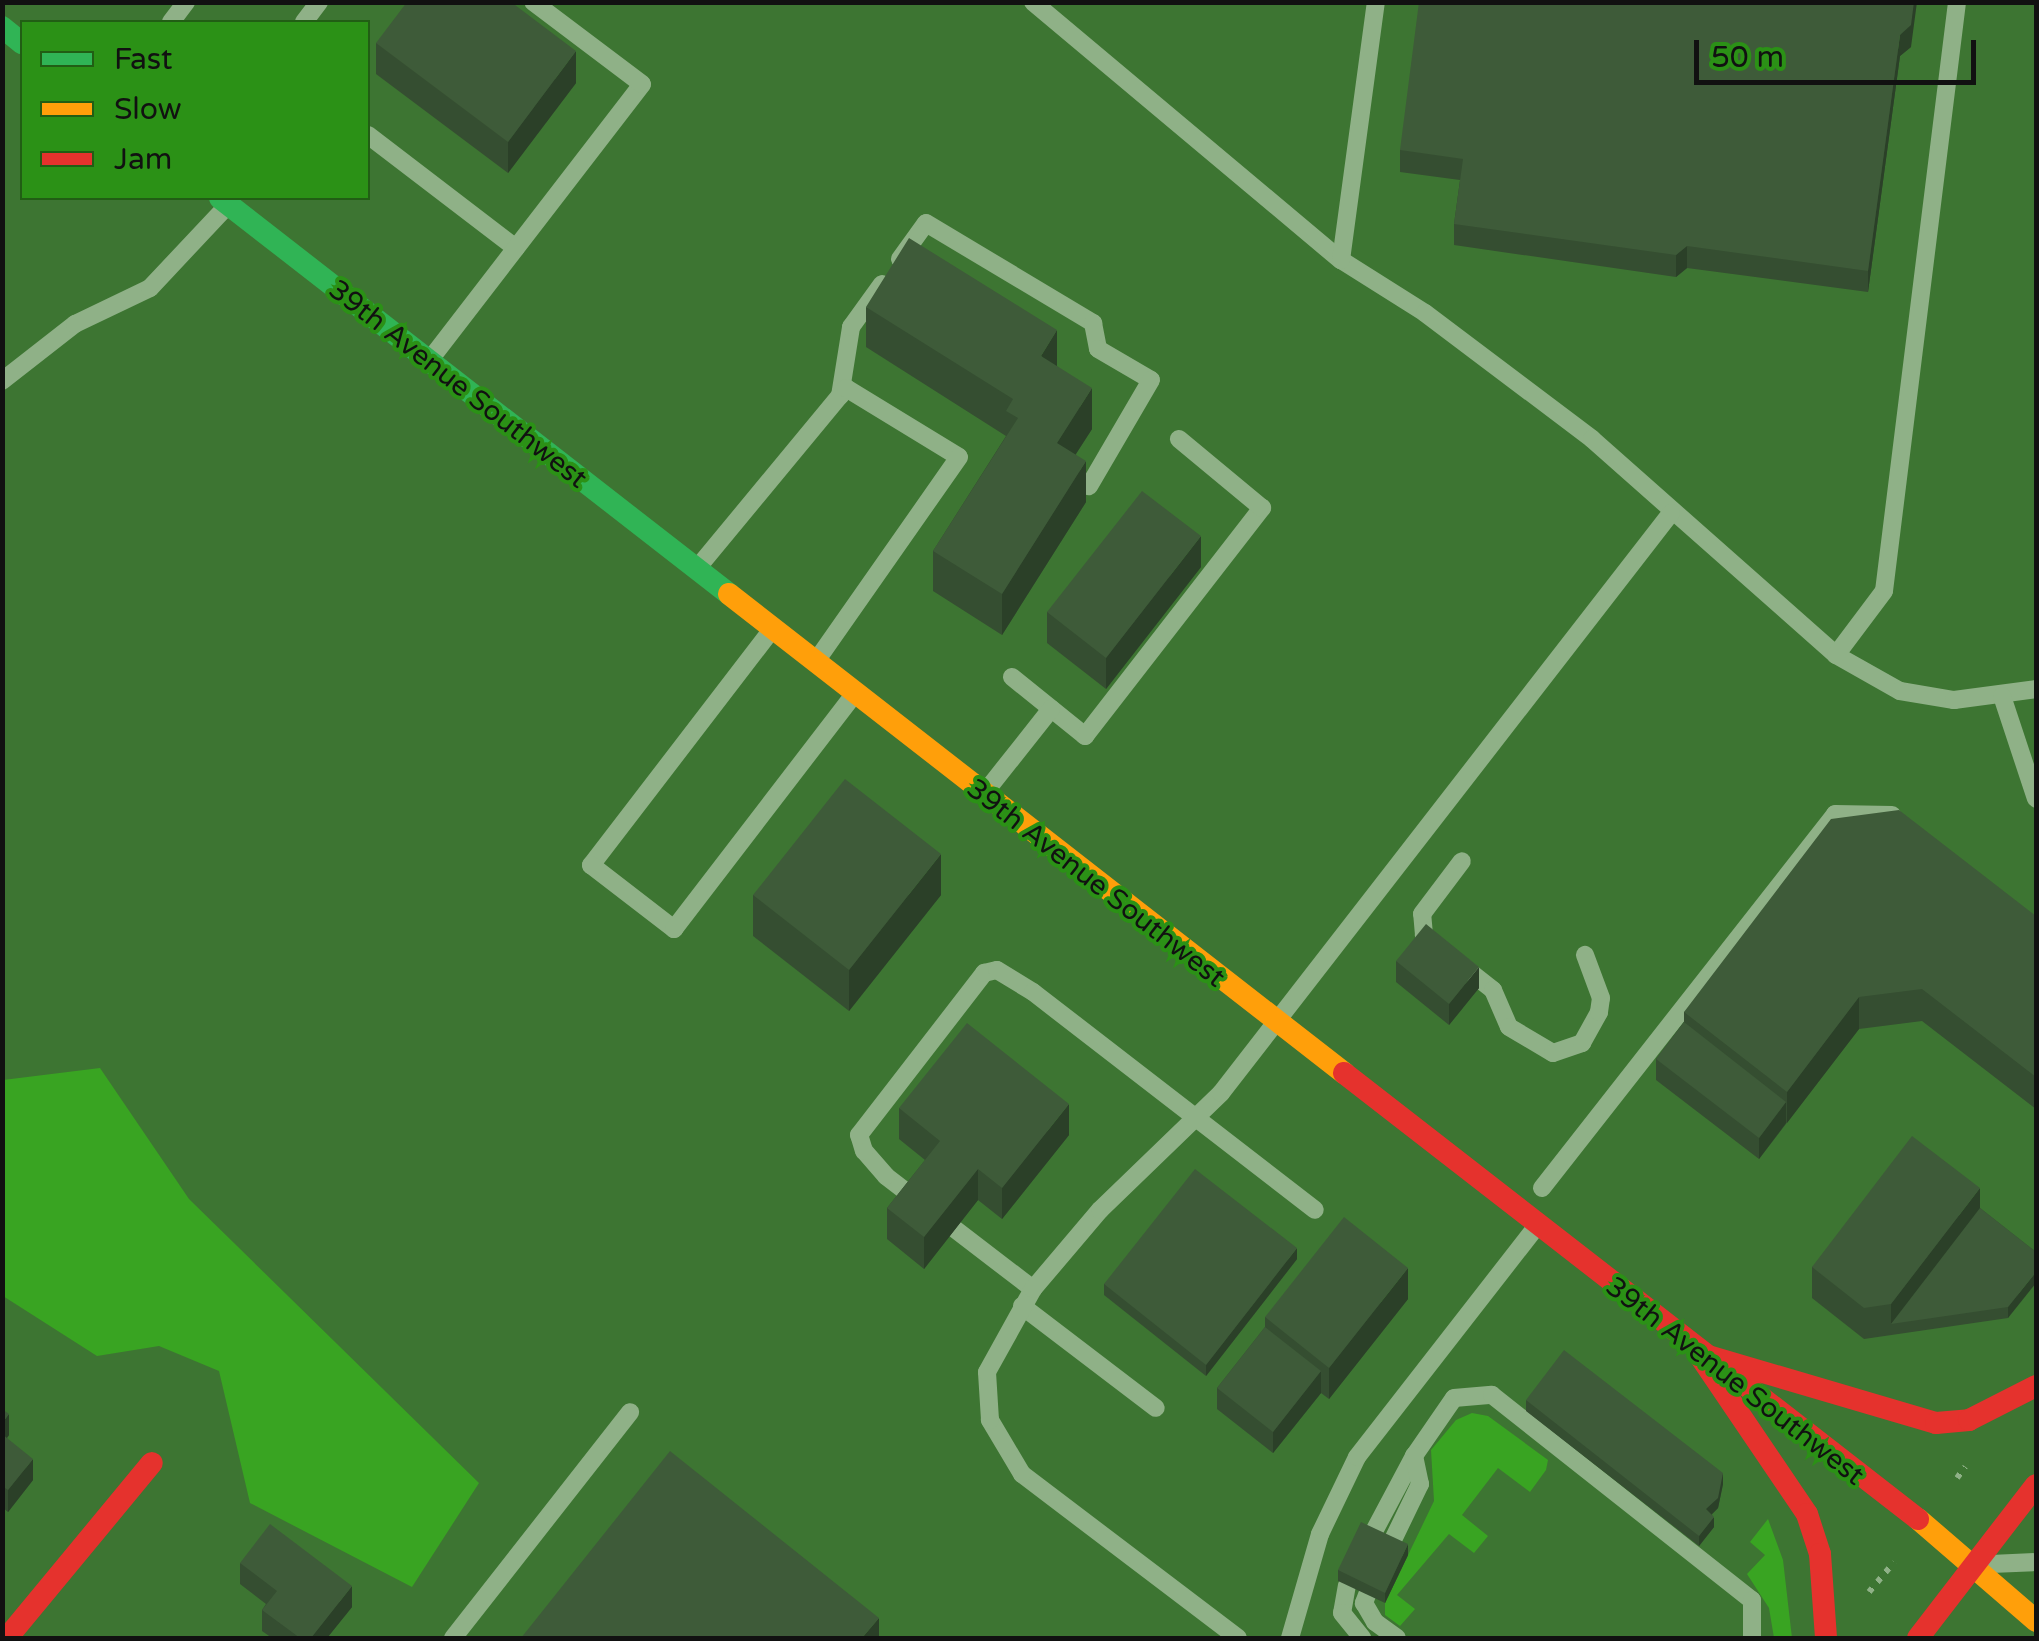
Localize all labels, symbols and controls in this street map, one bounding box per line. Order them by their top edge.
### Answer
legend [20,20,370,200]
scale bar [1699,20,1982,82]
text: 50 m [1711,39,1784,76]
text: Fast [114,41,173,78]
text: Slow [114,91,182,128]
text: Jam [114,141,172,178]
street label: 39th Avenue Southwest [322,273,594,495]
street label: 39th Avenue Southwest [960,772,1232,994]
street label: 39th Avenue Southwest [1599,1270,1871,1492]

